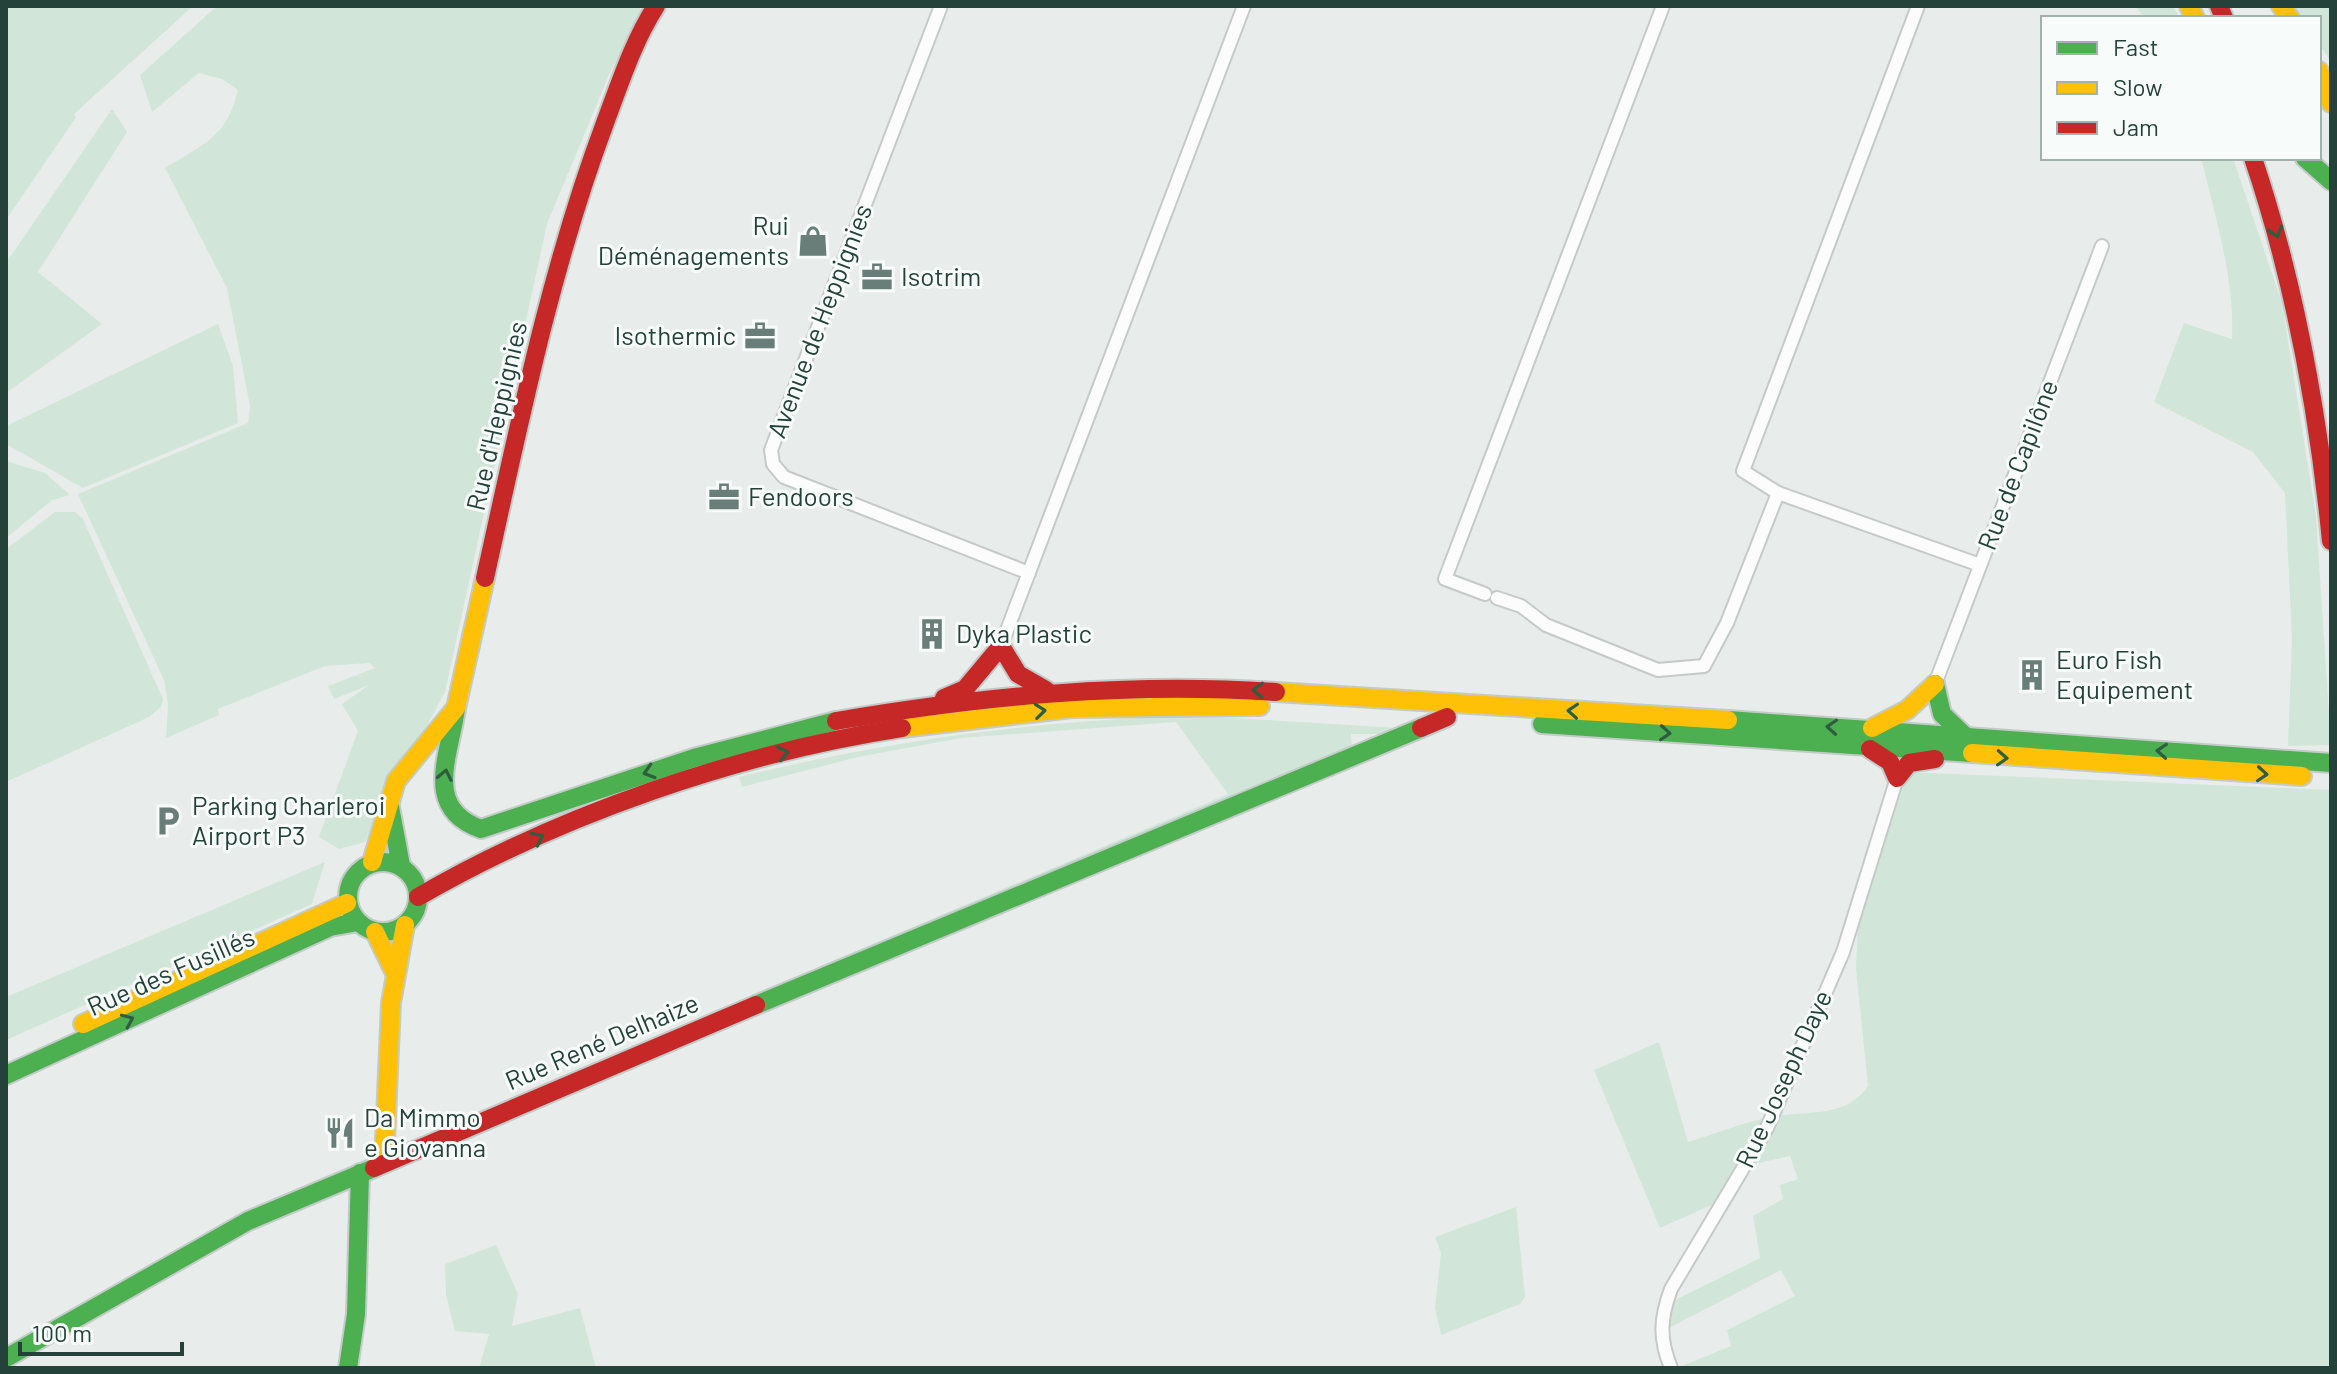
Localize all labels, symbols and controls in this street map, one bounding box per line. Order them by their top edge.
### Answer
legend [2041,16,2321,160]
text: Fast [2113,32,2158,61]
text: Slow [2113,72,2162,101]
text: Jam [2113,112,2159,141]
street label: Avenue de Heppignies [760,199,878,442]
place label: Rui Déménagements [598,209,789,270]
shop icon: Rui Déménagements [796,224,830,258]
one-way arrow [2267,225,2283,239]
office icon: Isotrim [860,260,894,294]
place label: Isotrim [901,260,981,291]
street label: Rue d'Heppignies [459,318,532,513]
place label: Isothermic [614,319,736,350]
office icon: Isothermic [743,319,777,353]
street label: Rue de Capilône [1970,375,2063,554]
office icon: Fendoors [707,480,741,514]
place label: Fendoors [748,480,854,511]
building icon: Dyka Plastic [915,617,949,651]
place label: Dyka Plastic [956,617,1092,648]
place label: Euro Fish Equipement [2056,643,2193,704]
building icon: Euro Fish Equipement [2015,658,2049,692]
one-way arrow [1251,682,1264,699]
one-way arrow [1034,703,1047,720]
one-way arrow [1566,703,1579,720]
one-way arrow [1825,719,1838,736]
one-way arrow [1659,724,1672,741]
one-way arrow [2155,743,2168,760]
one-way arrow [776,745,790,762]
one-way arrow [1996,749,2009,766]
one-way arrow [642,763,656,779]
one-way arrow [2256,765,2269,782]
one-way arrow [436,769,453,783]
place label: Parking Charleroi Airport P3 [192,789,385,850]
parking icon: Parking Charleroi Airport P3 [151,804,185,838]
one-way arrow [530,832,545,848]
street label: Rue des Fusillés [82,920,259,1021]
street label: Rue Joseph Daye [1728,985,1837,1172]
street label: Rue René Delhaize [500,986,703,1095]
one-way arrow [120,1014,135,1030]
place label: Da Mimmo e Giovanna [364,1101,486,1162]
restaurant icon: Da Mimmo e Giovanna [323,1116,357,1150]
scale bar [20,1306,182,1356]
text: 100 m [32,1318,92,1347]

